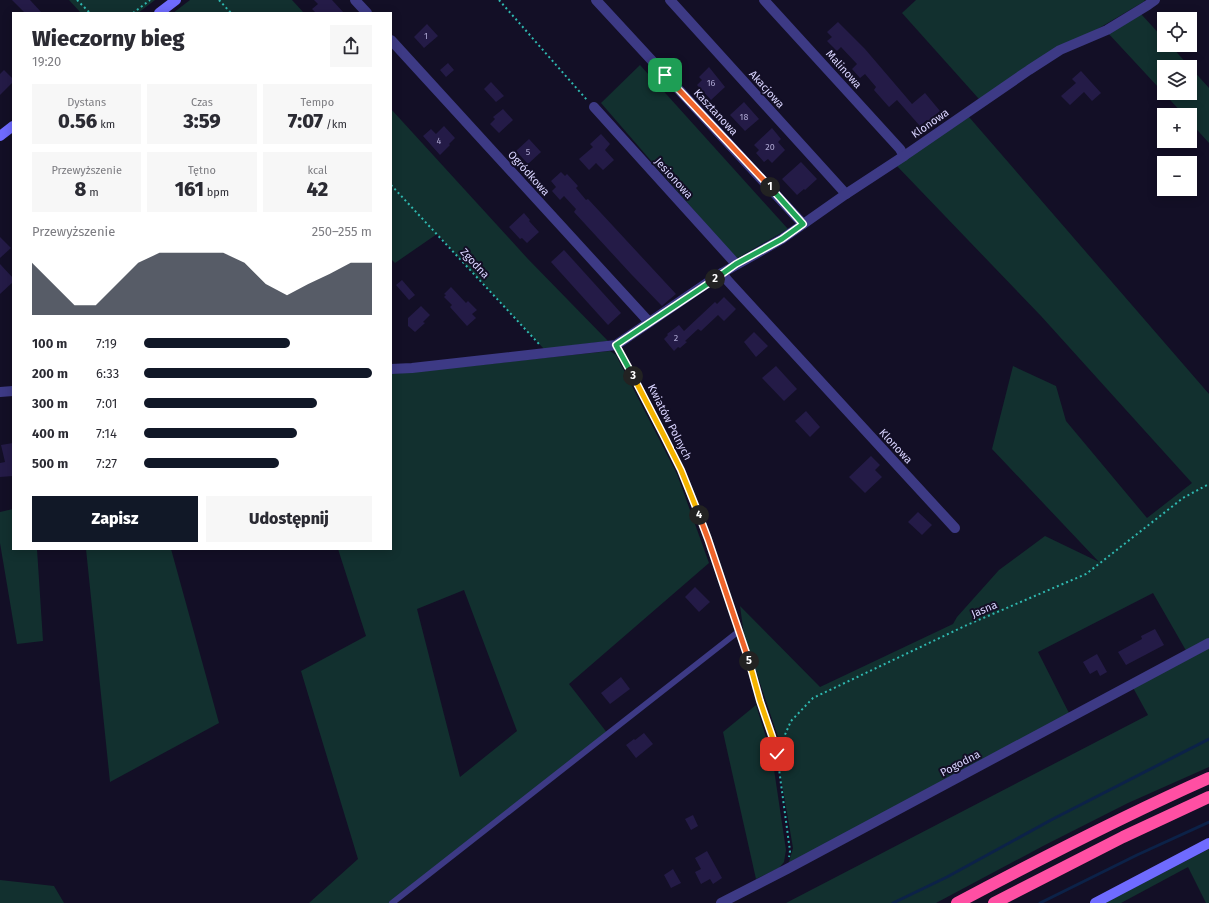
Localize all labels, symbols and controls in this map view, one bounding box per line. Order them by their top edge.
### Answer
map controls [1157,12,1197,196]
button: locate [1157,12,1197,52]
text: Wieczorny bieg [32,25,185,52]
button: share [330,25,372,67]
house number: 1 [424,31,428,41]
street label: Malinowa [823,47,864,91]
text: 19:20 [32,54,61,69]
pin [648,58,682,92]
button: layers [1157,60,1197,100]
icon: arrive [654,64,676,86]
street label: Akacjowa [746,68,787,111]
house number: 16 [707,78,716,88]
street label: Kasztanowa [691,86,740,138]
text: Dystans [67,96,106,109]
text: Czas [191,96,213,109]
text: Tempo [301,96,334,109]
street label: Klonowa [909,106,952,141]
button: + [1157,108,1197,148]
text: 0.56 [58,109,97,133]
text: 3:59 [183,109,221,133]
text: 7:07 [288,109,323,133]
house number: 18 [740,112,748,122]
text: km [97,118,115,131]
text: /km [323,118,347,131]
house number: 4 [437,136,442,146]
house number: 20 [765,142,775,152]
house number: 5 [526,147,531,157]
street label: Ogródkowa [505,148,552,198]
street label: Jesionowa [652,155,695,202]
button: − [1157,156,1197,196]
text: Przewyższenie [51,164,122,177]
text: Tętno [188,164,216,177]
text: kcal [307,164,327,177]
text: 8 [75,177,86,201]
text: 161 [175,177,204,201]
text: 42 [307,177,328,201]
pin: 1 [760,177,780,197]
text: 1 [767,180,773,193]
text: m [86,186,99,199]
text: bpm [204,186,229,199]
text: Przewyższenie [32,224,115,239]
text: 250–255 m [312,224,372,239]
street label: Zgodna [457,246,492,281]
pin: 2 [705,269,725,289]
text: 2 [712,272,718,285]
house number: 2 [674,333,678,343]
text: 100 m [32,336,67,351]
text: 7:19 [96,336,117,351]
text: 200 m [32,366,68,381]
text: 6:33 [96,366,119,381]
pin: 3 [623,366,643,386]
text: 3 [630,369,636,382]
street label: Kwiatów Polnych [645,382,694,462]
text: 300 m [32,396,68,411]
text: 7:01 [96,396,117,411]
text: 400 m [32,426,69,441]
text: 7:14 [96,426,117,441]
street label: Klonowa [876,426,915,466]
text: 500 m [32,456,68,471]
text: 7:27 [96,456,117,471]
button: Zapisz [32,496,198,542]
button: Udostępnij [206,496,372,542]
pin: 4 [689,505,709,525]
text: 4 [696,508,702,521]
street label: Jasna [969,598,999,621]
pin: 5 [739,651,759,671]
text: 5 [746,654,752,667]
pin [760,737,794,771]
icon: check [766,743,788,765]
street label: Pogodna [938,747,982,779]

